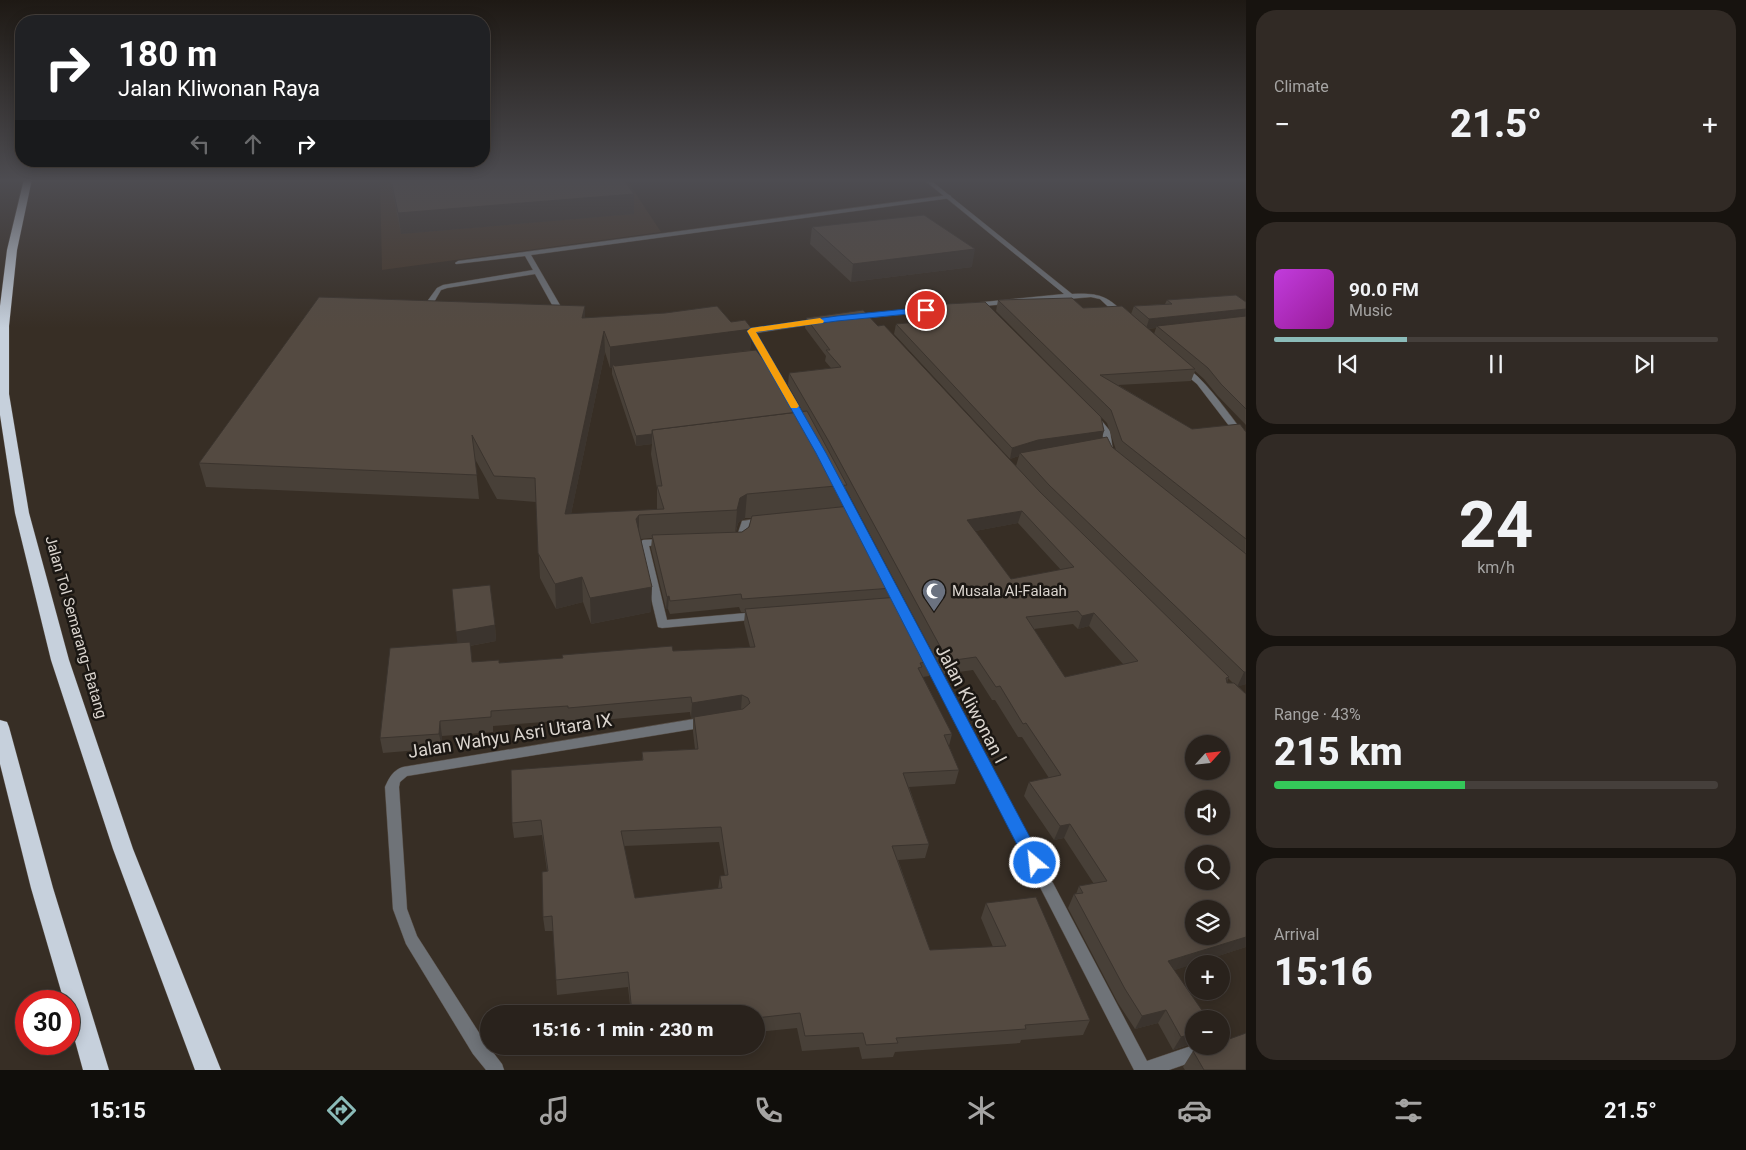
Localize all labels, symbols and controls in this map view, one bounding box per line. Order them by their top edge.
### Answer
text: 180 m [118,34,217,75]
icon: right [35,35,100,100]
text: Jalan Kliwonan Raya [118,76,320,101]
text: Climate [1274,77,1329,96]
text: 21.5° [1450,102,1542,146]
text: − [1274,108,1290,141]
text: + [1702,108,1718,141]
icon: left [186,130,214,158]
icon: ahead [239,130,267,158]
icon: right [292,130,320,158]
text: 90.0 FM [1349,278,1419,301]
pin [905,289,947,331]
icon: arrive [912,296,940,324]
text: Music [1349,301,1392,320]
icon: previous [1334,350,1362,378]
icon: pause [1482,350,1510,378]
icon: next [1630,350,1658,378]
text: 24 [1459,487,1533,563]
street label: Jalan Tol Semarang–Batang [41,534,111,720]
text: km/h [1477,558,1515,577]
mosque icon: Musala Al-Falaah [921,578,947,612]
place label: Musala Al-Falaah [952,582,1067,600]
street label: Jalan Kliwonan I [931,641,1012,767]
text: Range · 43% [1274,705,1361,724]
street label: Jalan Wahyu Asri Utara IX [406,709,613,762]
text: 215 km [1274,730,1403,774]
north arrow [1185,735,1230,780]
map controls [1185,735,1230,1055]
button: sound [1185,790,1230,835]
position arrow [1008,836,1060,888]
button: search [1185,845,1230,890]
button: layers [1185,900,1230,945]
text: Arrival [1274,925,1319,944]
text: 15:16 [1274,950,1373,994]
button: + [1185,955,1230,1000]
speed limit sign: 30 [15,990,80,1055]
button: − [1185,1010,1230,1055]
text: 15:16 · 1 min · 230 m [531,1018,714,1041]
icon: directions [324,1093,359,1128]
icon: music [537,1093,572,1128]
icon: phone [751,1093,786,1128]
icon: climate [964,1093,999,1128]
icon: car [1177,1093,1212,1128]
icon: filters [1391,1093,1426,1128]
text: 15:15 [89,1098,146,1123]
text: 21.5° [1604,1098,1657,1123]

